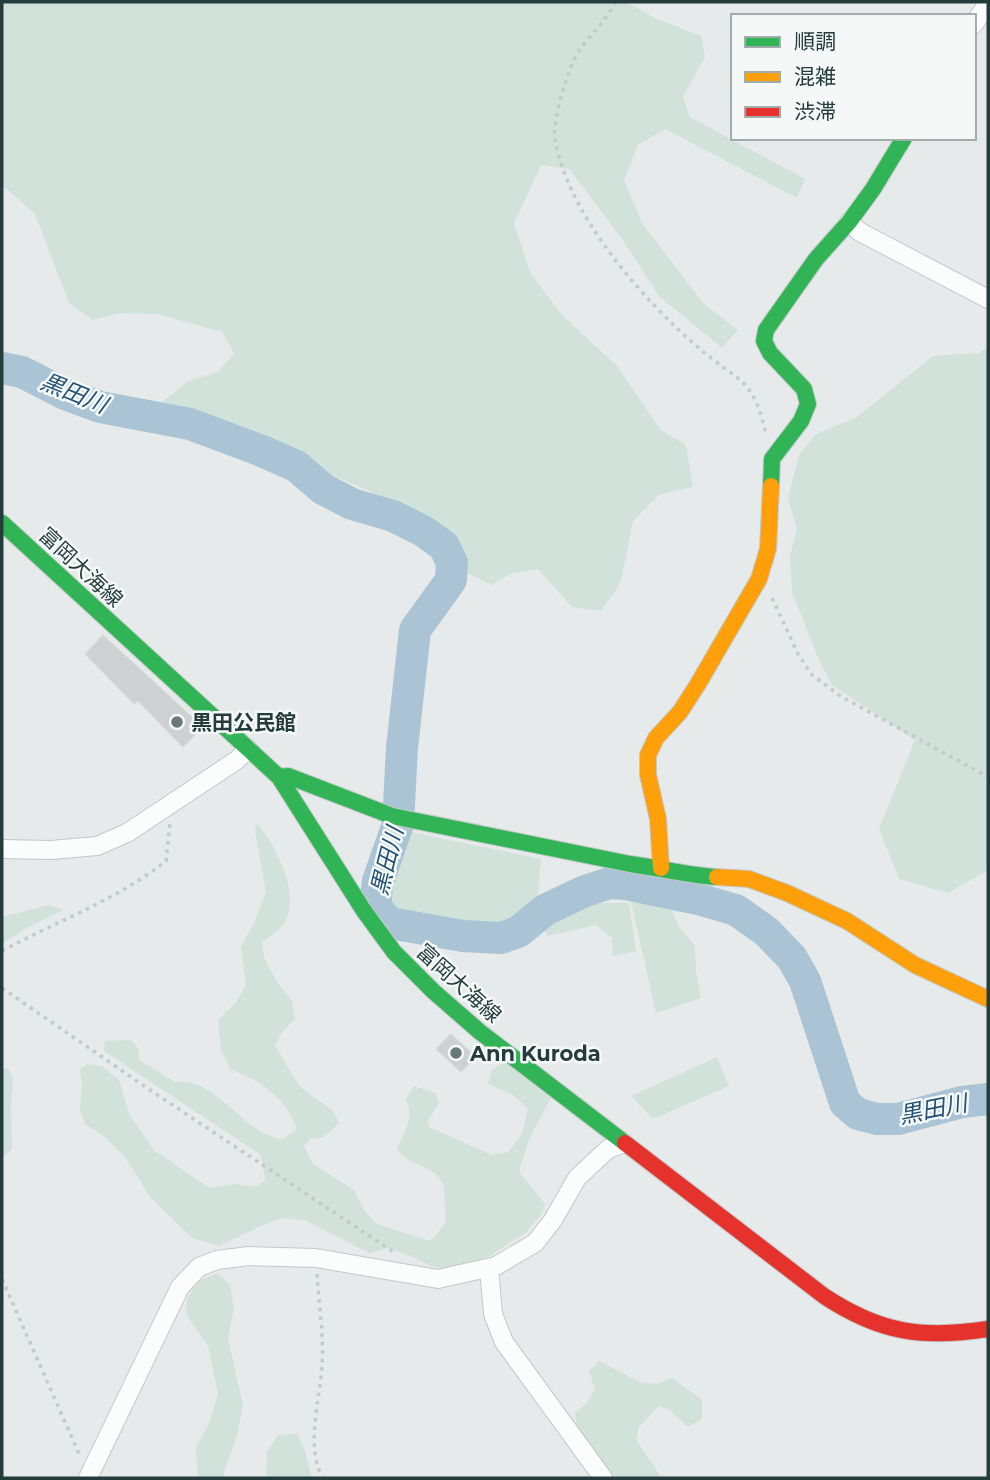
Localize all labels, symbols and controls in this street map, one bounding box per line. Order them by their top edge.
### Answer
legend [731,14,976,140]
text: 順調 [794,29,836,54]
text: 混雑 [794,64,836,89]
text: 渋滞 [794,99,836,124]
water label: 黒田川 [37,367,114,420]
street label: 富岡大海線 [34,522,128,612]
place label: 黒田公民館 [191,710,296,735]
marker: 黒田公民館 [169,714,185,730]
water label: 黒田川 [365,821,410,898]
street label: 富岡大海線 [412,939,506,1027]
place label: Ann Kuroda [469,1041,601,1066]
marker: Ann Kuroda [448,1045,464,1061]
water label: 黒田川 [896,1088,972,1129]

